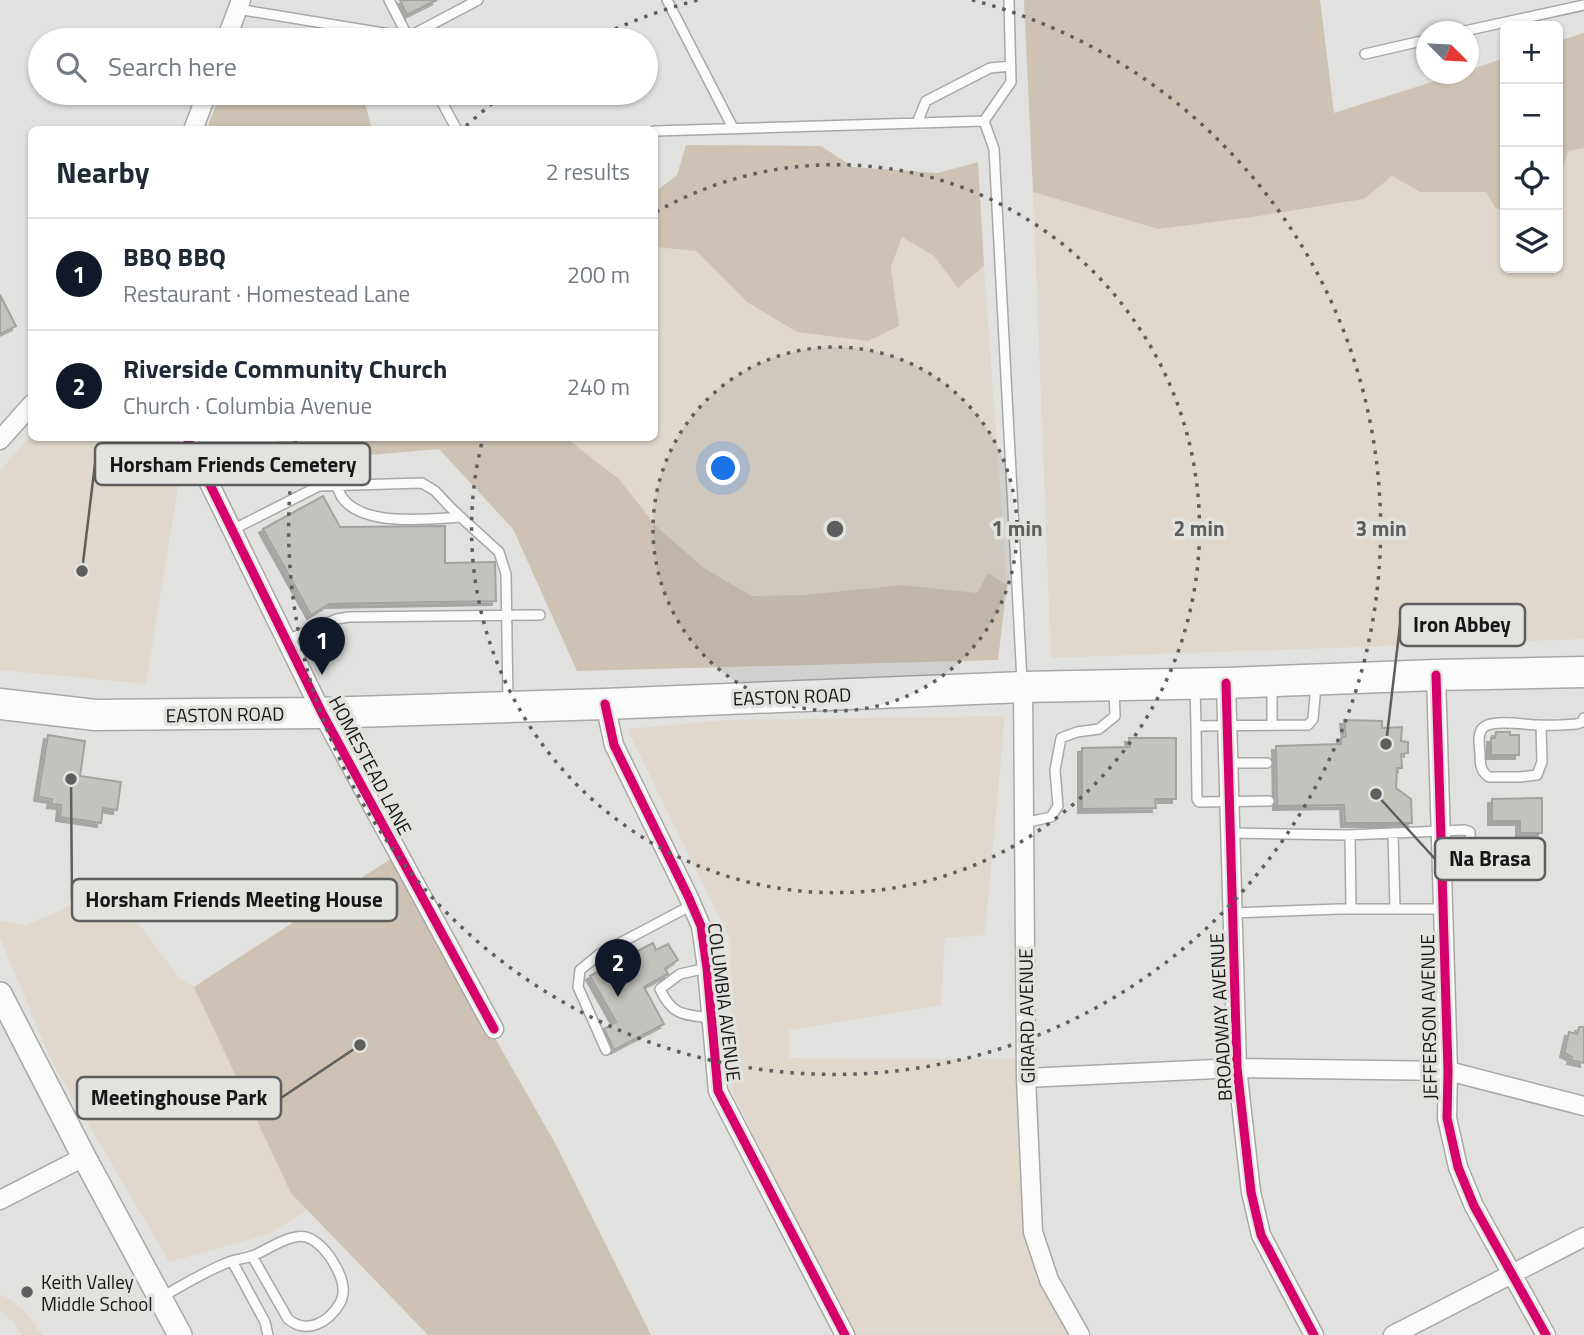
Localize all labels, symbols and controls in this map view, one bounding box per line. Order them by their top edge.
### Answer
north arrow [1416,21,1479,84]
map controls [1500,21,1563,273]
button: + [1500,21,1563,84]
search box [28,28,658,105]
text: Search here [108,47,237,86]
icon: search [52,48,90,86]
button: − [1500,84,1563,147]
button: locate [1500,147,1563,210]
text: Nearby [56,149,149,195]
text: 2 results [546,154,630,189]
button: layers [1500,210,1563,273]
text: BBQ BBQ [123,237,226,276]
text: 1 [73,257,85,292]
text: 200 m [567,257,630,292]
text: Restaurant · Homestead Lane [123,276,410,311]
text: Riverside Community Church [123,349,447,388]
text: 2 [73,369,85,404]
text: 240 m [567,369,630,404]
text: Church · Columbia Avenue [123,388,372,423]
callout: Horsham Friends Cemetery [95,443,370,485]
text: Horsham Friends Cemetery [110,448,357,480]
your location [706,451,740,485]
text: 1 min [991,512,1043,544]
text: 2 min [1173,512,1225,544]
text: 3 min [1355,512,1407,544]
centre of rings [823,517,847,541]
callout: Iron Abbey [1400,604,1525,646]
text: Iron Abbey [1413,608,1511,640]
pin: 1 [299,617,345,675]
street label: EASTON ROAD [732,679,852,713]
street label: HOMESTEAD LANE [322,690,420,840]
street label: EASTON ROAD [165,698,285,730]
callout: Na Brasa [1435,838,1545,880]
text: Na Brasa [1449,842,1531,874]
callout: Horsham Friends Meeting House [72,879,397,921]
text: Horsham Friends Meeting House [85,883,383,915]
street label: COLUMBIA AVENUE [701,921,749,1083]
street label: BROADWAY AVENUE [1201,932,1239,1102]
street label: JEFFERSON AVENUE [1412,934,1444,1100]
pin: 2 [595,939,641,997]
street label: GIRARD AVENUE [1010,948,1042,1084]
callout: Meetinghouse Park [77,1077,281,1119]
text: Meetinghouse Park [91,1081,267,1113]
place label: Keith Valley Middle School [41,1267,153,1318]
marker: Keith Valley Middle School [19,1284,35,1300]

